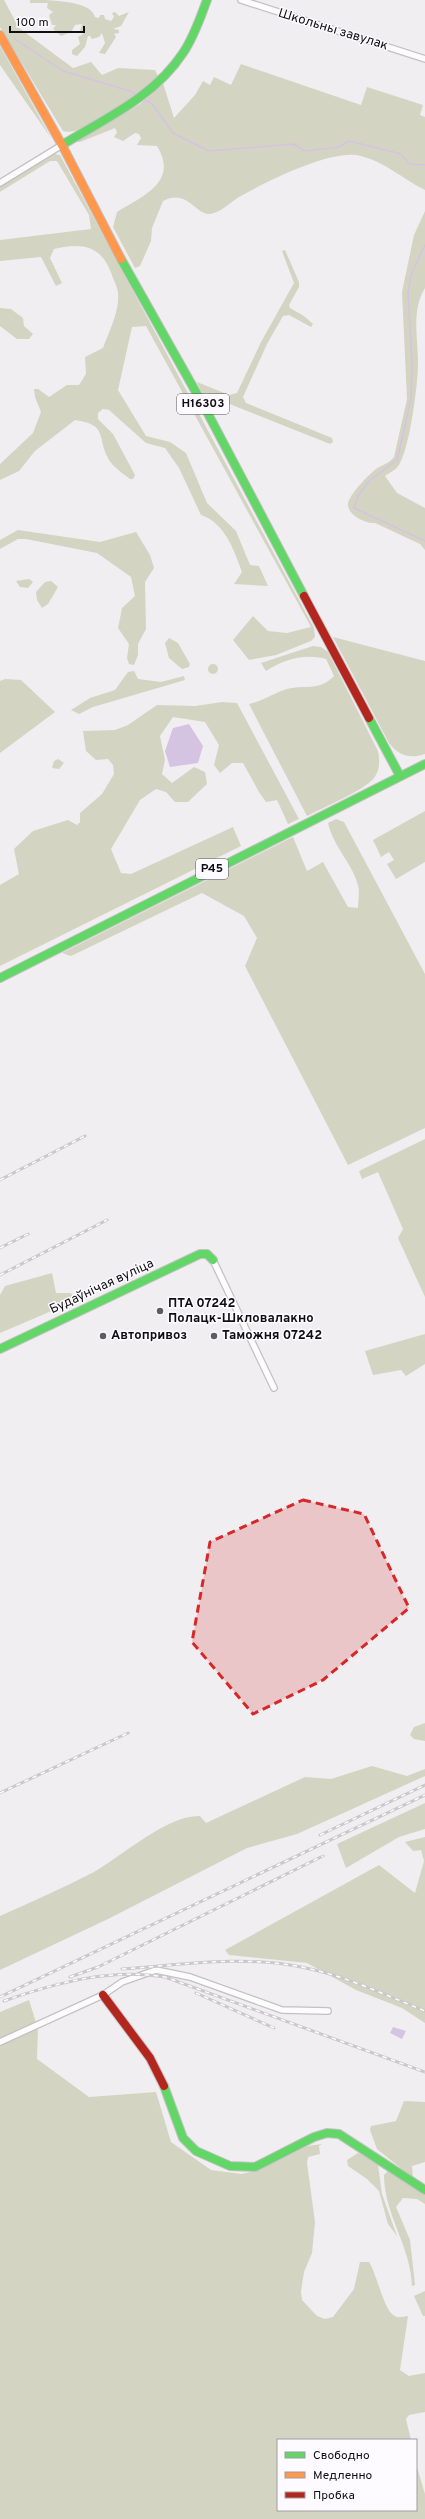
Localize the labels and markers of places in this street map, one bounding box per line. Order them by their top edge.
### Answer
place label: ПТА 07242 Полацк-Шкловалакно [168,1296,314,1327]
marker: ПТА 07242 Полацк-Шкловалакно [155,1306,165,1316]
place label: Автопривоз [111,1328,187,1344]
place label: Таможня 07242 [222,1328,322,1344]
marker: Автопривоз [98,1331,108,1341]
marker: Таможня 07242 [209,1331,219,1341]

